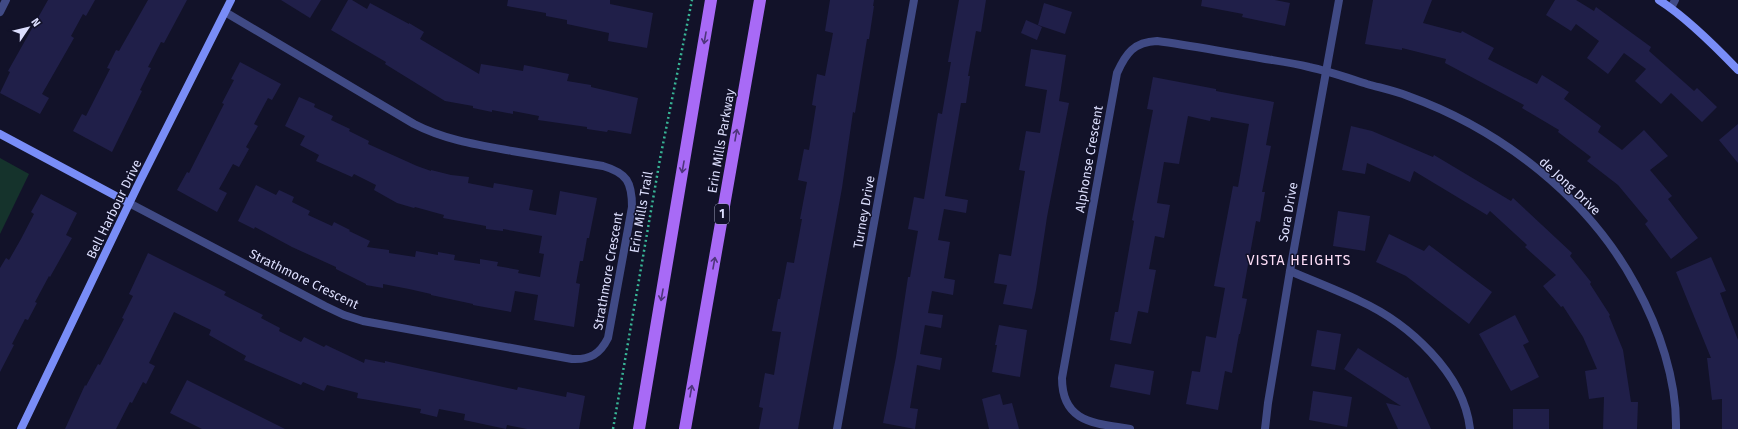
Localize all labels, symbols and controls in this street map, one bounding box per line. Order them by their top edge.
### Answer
north arrow [8,8,48,48]
text: N [28,16,43,29]
one-way arrow [701,32,709,45]
street label: Erin Mills Parkway [704,87,738,194]
street label: Alphonse Crescent [1072,104,1106,214]
one-way arrow [733,128,741,141]
street label: de Jong Drive [1536,154,1604,218]
street label: Bell Harbour Drive [83,157,145,261]
one-way arrow [679,160,687,173]
street label: Erin Mills Trail [626,170,656,254]
street label: Turney Drive [850,174,878,250]
street label: Sora Drive [1275,181,1301,243]
road number: 1 [715,204,729,224]
street label: Strathmore Crescent [590,210,626,331]
street label: Strathmore Crescent [247,246,361,312]
district label: VISTA HEIGHTS [1247,252,1351,269]
one-way arrow [710,256,718,269]
one-way arrow [657,288,665,301]
one-way arrow [687,384,695,397]

